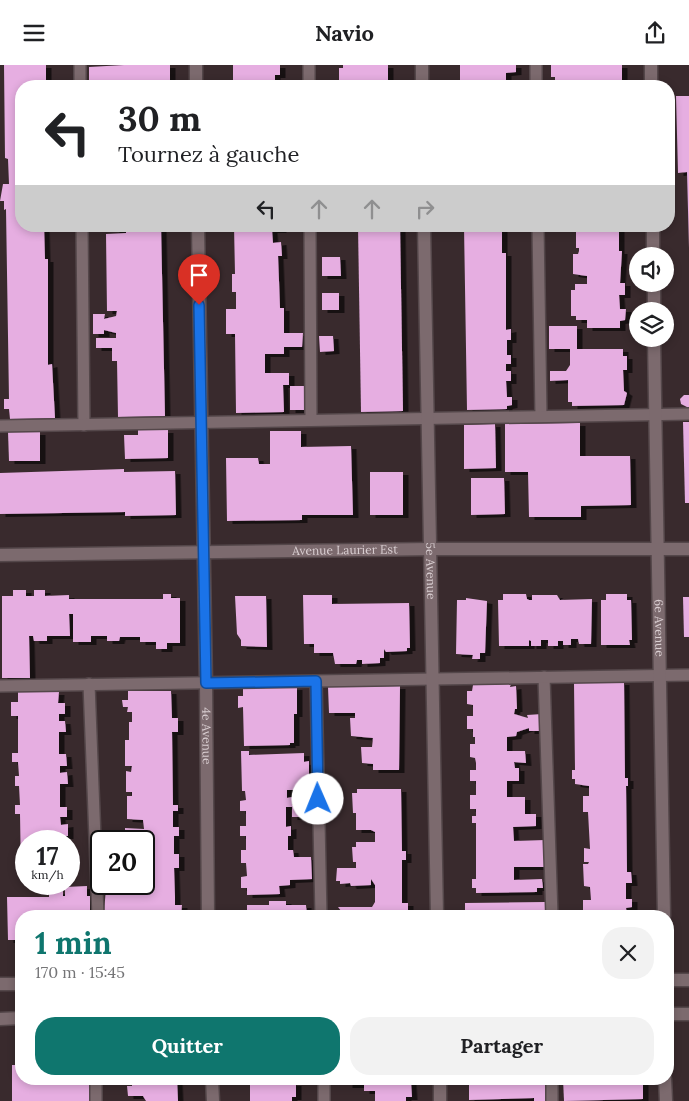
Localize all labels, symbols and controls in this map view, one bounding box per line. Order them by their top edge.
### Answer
icon: menu [20,19,48,47]
text: Navio [315,19,374,47]
icon: share [641,19,669,47]
text: 30 m [118,96,201,141]
icon: left [35,100,100,165]
text: Tournez à gauche [118,140,299,168]
icon: left [252,195,280,223]
icon: ahead [305,195,333,223]
icon: ahead [358,195,386,223]
icon: right [411,195,439,223]
map controls [629,247,674,347]
button: sound [629,247,674,292]
pin [178,254,220,305]
icon: arrive [185,261,213,289]
button: layers [629,302,674,347]
street label: Avenue Laurier Est [291,541,398,558]
street label: 5e Avenue [423,542,439,600]
street label: 6e Avenue [652,599,668,657]
street label: 4e Avenue [199,707,215,765]
position arrow [291,772,343,824]
speed limit sign: 20 [90,830,155,895]
text: 17 [37,840,58,872]
text: km/h [31,867,64,882]
text: 1 min [35,924,112,962]
button: close [602,927,654,979]
text: 170 m · 15:45 [35,962,125,982]
button: Quitter [35,1017,340,1075]
button: Partager [350,1017,654,1075]

